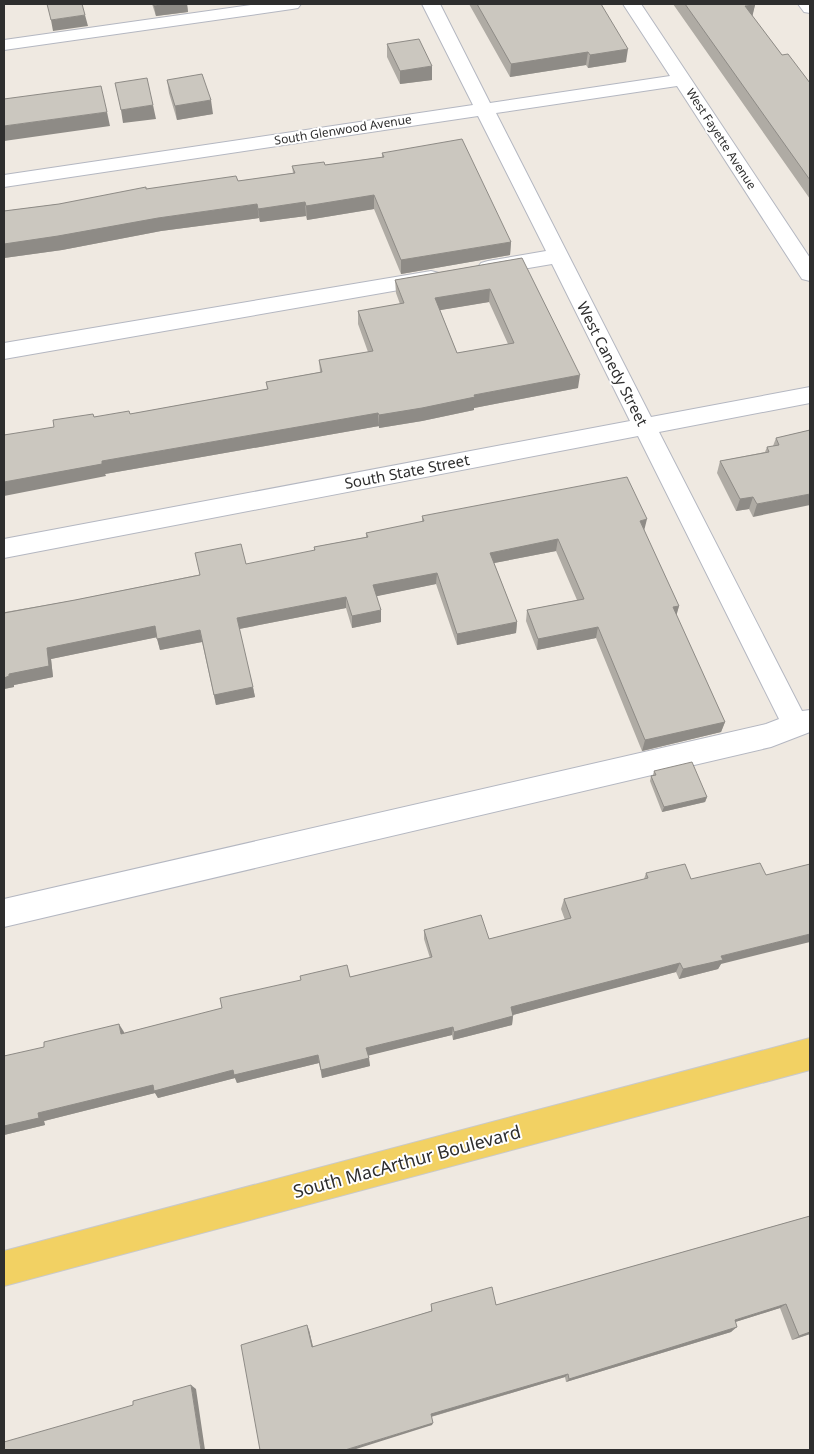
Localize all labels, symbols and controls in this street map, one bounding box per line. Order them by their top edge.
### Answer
street label: West Fayette Avenue [682,85,761,193]
street label: South Glenwood Avenue [273,110,413,149]
street label: West Canedy Street [573,298,653,430]
street label: South State Street [343,449,472,493]
street label: South MacArthur Boulevard [290,1119,523,1203]

